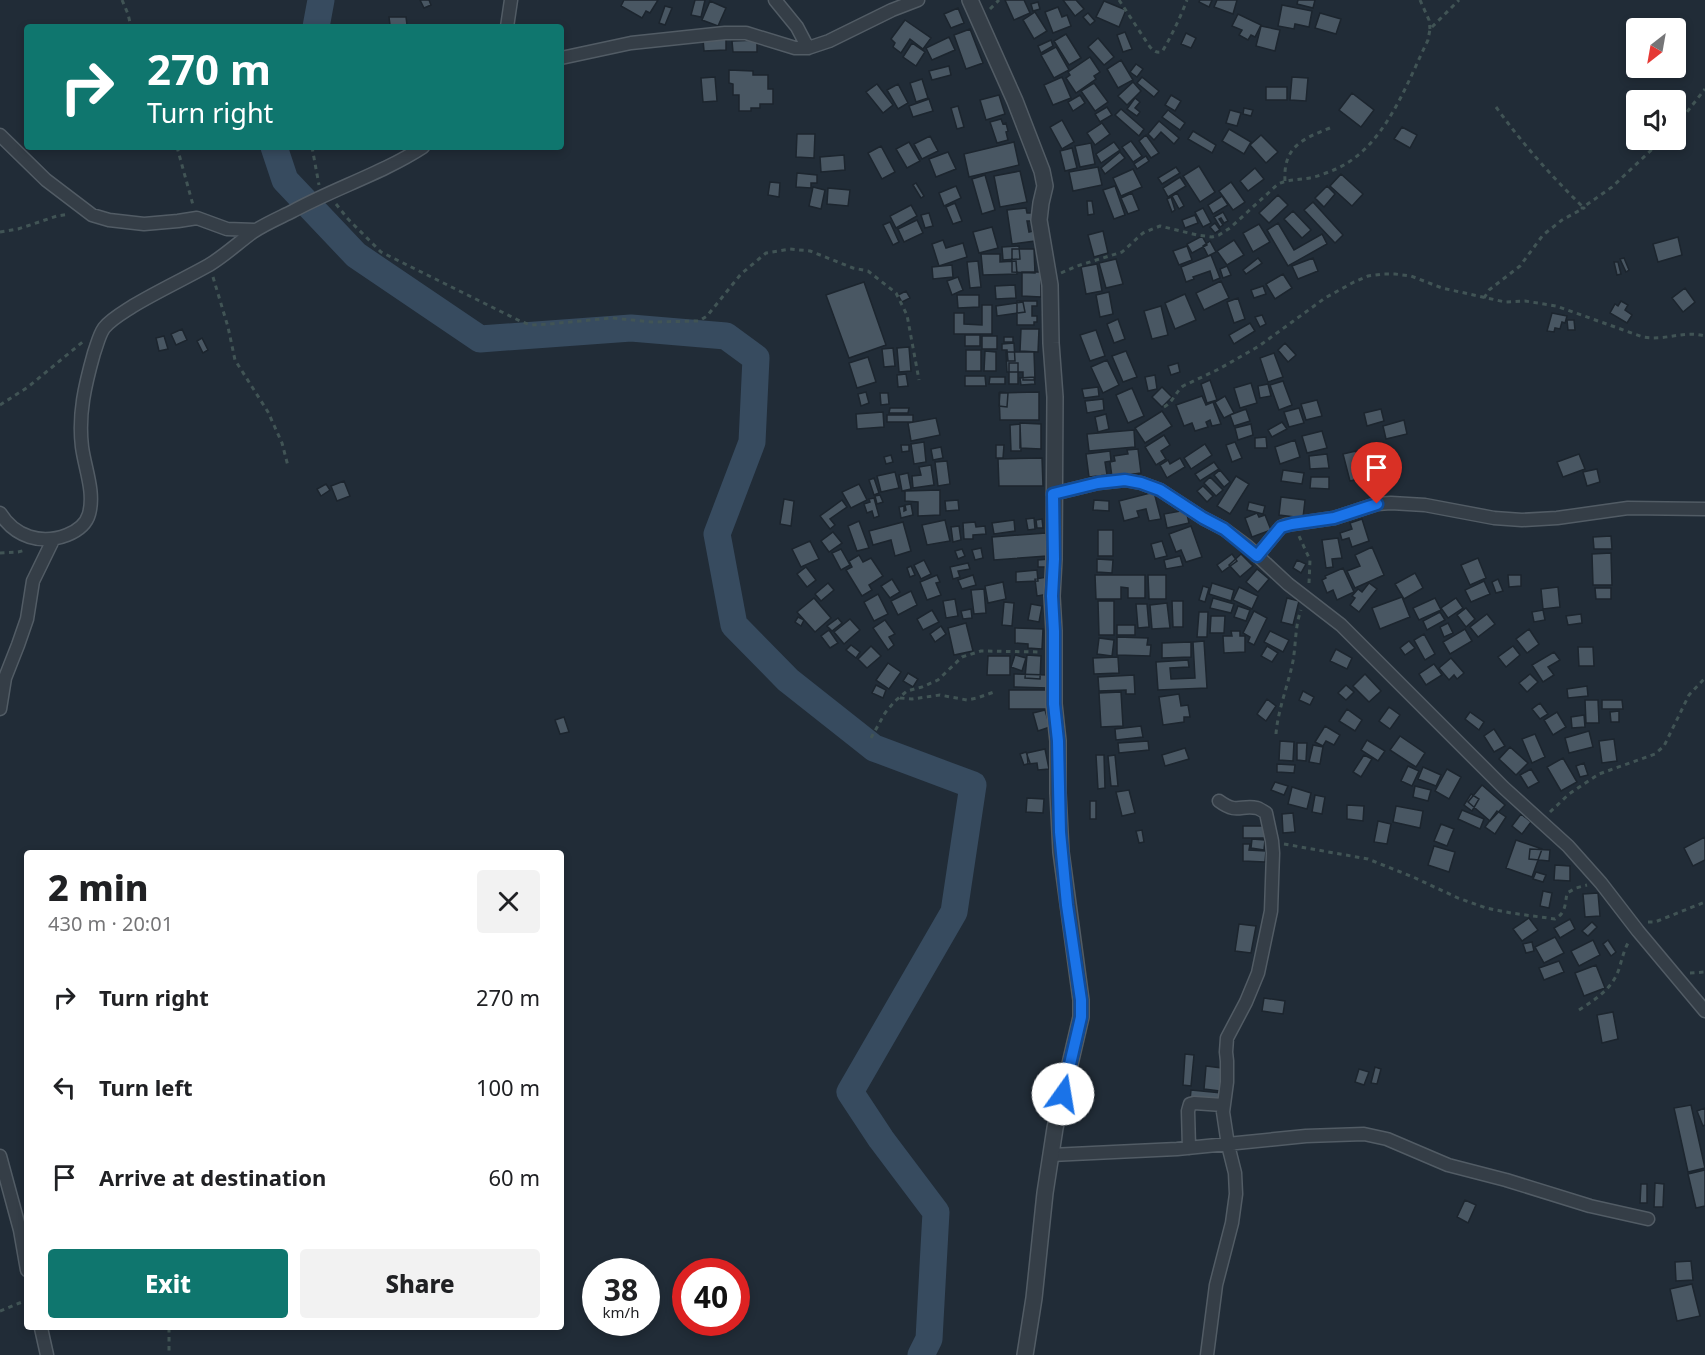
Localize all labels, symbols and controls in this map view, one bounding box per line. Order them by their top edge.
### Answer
north arrow [1626,18,1686,78]
map controls [1626,18,1686,150]
text: 270 m [147,40,271,97]
icon: right [48,48,126,126]
button: sound [1626,90,1686,150]
text: Turn right [147,94,273,131]
pin [1351,442,1402,504]
icon: arrive [1360,451,1393,484]
text: 2 min [48,863,149,912]
button: close [477,870,540,933]
text: 430 m · 20:01 [48,910,173,937]
icon: right [48,981,81,1014]
text: Turn right [99,982,209,1012]
text: 270 m [476,982,540,1012]
position arrow [1031,1062,1095,1126]
icon: left [48,1071,81,1104]
text: Turn left [99,1072,193,1102]
text: 100 m [476,1072,540,1102]
icon: arrive [48,1161,81,1194]
text: Arrive at destination [99,1162,326,1192]
text: 60 m [489,1162,540,1192]
button: Exit [48,1249,288,1318]
button: Share [300,1249,540,1318]
speed limit sign: 40 [672,1258,750,1336]
text: 38 [604,1269,638,1310]
text: km/h [603,1302,639,1322]

